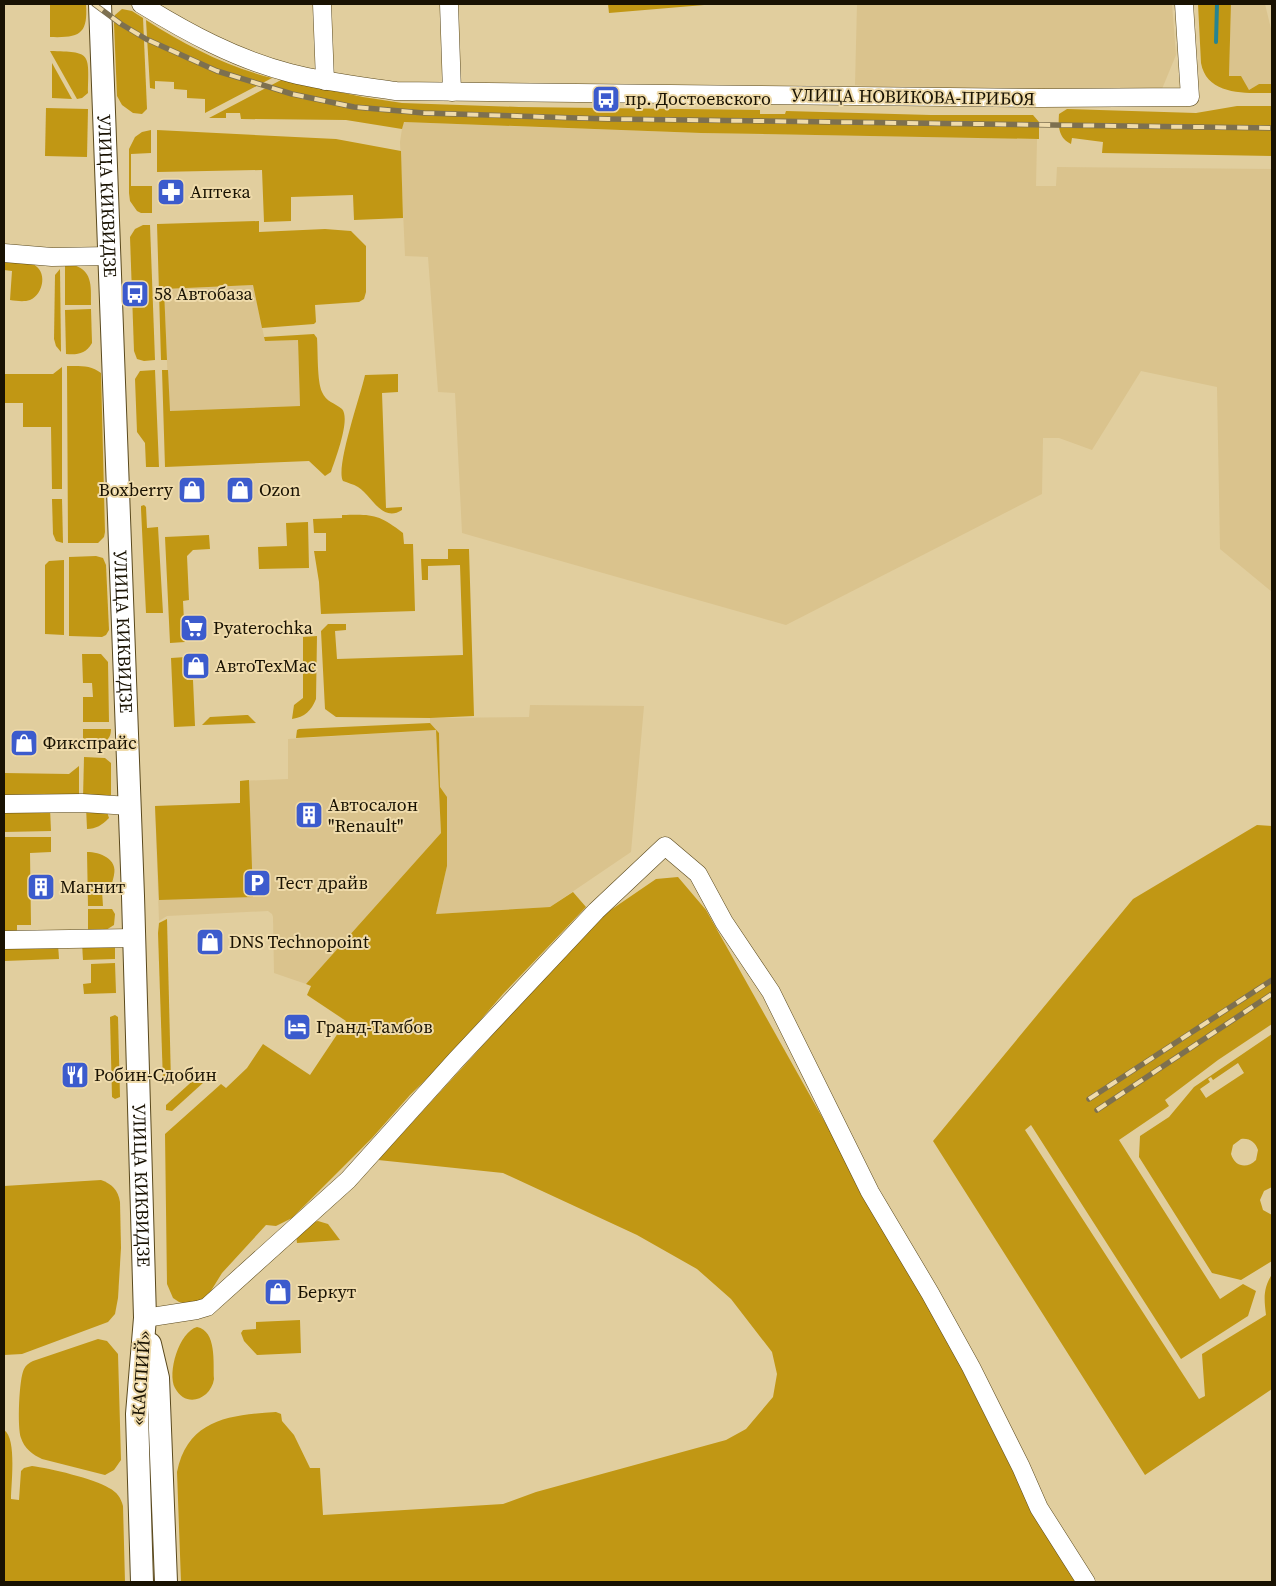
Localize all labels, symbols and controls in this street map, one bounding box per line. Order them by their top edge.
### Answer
street label: УЛИЦА НОВИКОВА-ПРИБОЯ [791,82,1035,111]
bus stop icon: пр. Достоевского [591,84,621,114]
place label: пр. Достоевского [625,86,771,111]
street label: УЛИЦА КИКВИДЗЕ [92,114,123,278]
pharmacy icon: Аптека [156,177,186,207]
place label: Аптека [190,179,251,204]
bus stop icon: 58 Автобаза [120,279,150,309]
place label: 58 Автобаза [154,281,254,306]
shop icon: Boxberry [177,475,207,505]
shop icon: Ozon [225,475,255,505]
place label: Boxberry [98,477,174,502]
place label: Ozon [259,477,301,502]
street label: УЛИЦА КИКВИДЗЕ [108,549,139,714]
supermarket icon: Pyaterochka [179,613,209,643]
place label: Pyaterochka [213,615,314,640]
shop icon: АвтоТехМас [181,651,211,681]
place label: АвтоТехМас [215,653,317,678]
shop icon: Фикспрайс [9,728,39,758]
place label: Фикспрайс [43,730,137,755]
place label: Автосалон "Renault" [328,792,418,838]
building icon: Автосалон "Renault" [294,800,324,830]
parking icon: Тест драйв [242,868,272,898]
place label: Тест драйв [276,870,368,895]
building icon: Магнит [26,872,56,902]
place label: Магнит [60,874,126,899]
shop icon: DNS Technopoint [195,927,225,957]
place label: DNS Technopoint [229,929,369,954]
hotel icon: Гранд-Тамбов [282,1012,312,1042]
place label: Гранд-Тамбов [316,1014,433,1039]
restaurant icon: Робин-Сдобин [60,1060,90,1090]
place label: Робин-Сдобин [94,1062,217,1087]
street label: УЛИЦА КИКВИДЗЕ [127,1103,157,1267]
shop icon: Беркут [263,1277,293,1307]
place label: Беркут [297,1279,357,1304]
street label: «КАСПИЙ» [125,1330,156,1426]

